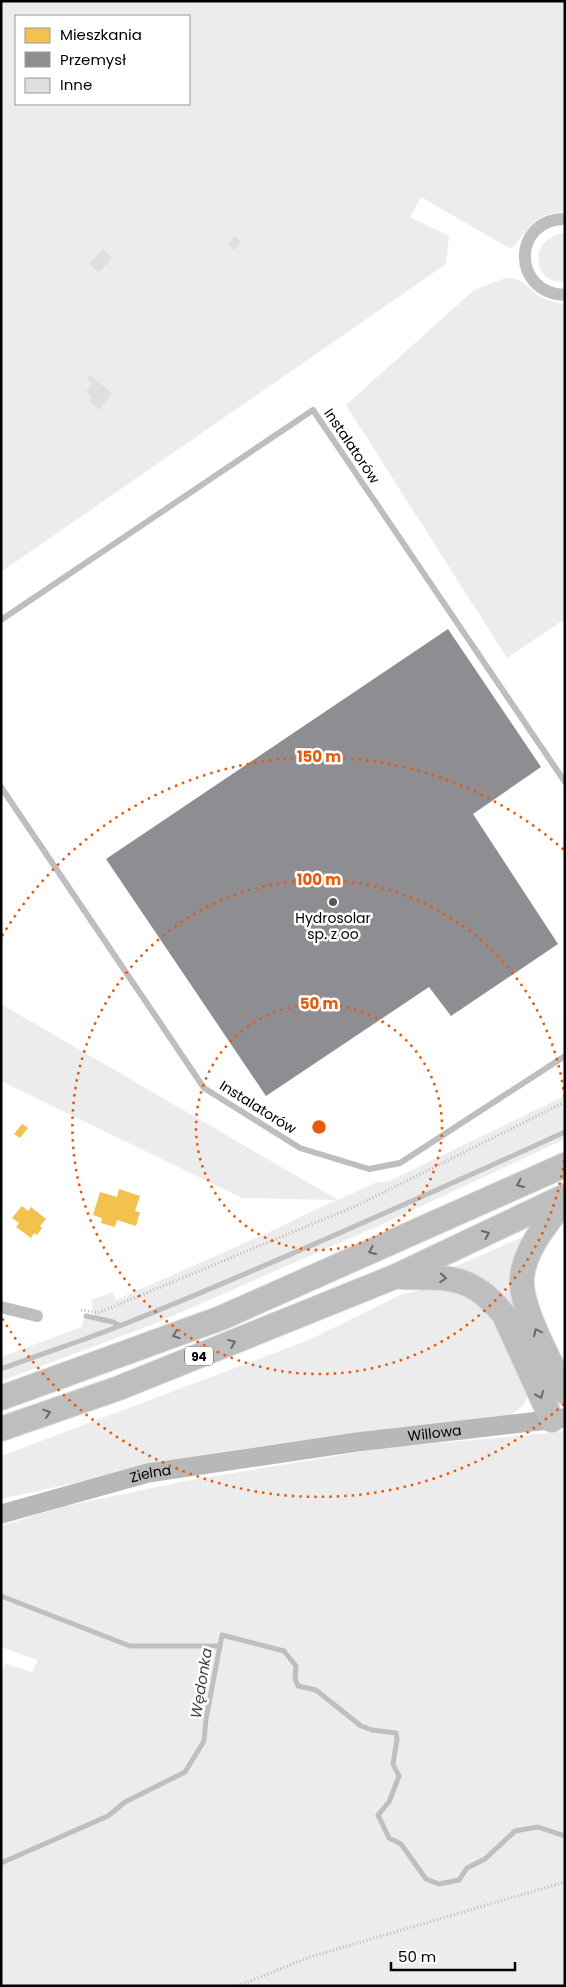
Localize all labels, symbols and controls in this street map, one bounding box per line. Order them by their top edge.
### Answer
legend [15,15,190,105]
text: Mieszkania [60,24,142,45]
text: Przemysł [60,49,126,70]
text: Inne [60,74,92,95]
street label: Instalatorów [319,404,385,488]
text: 150 m [297,746,341,767]
text: 100 m [297,869,341,890]
marker: Hydrosolar sp. z oo [327,896,339,908]
place label: Hydrosolar sp. z oo [295,908,371,944]
text: 50 m [300,993,338,1014]
street label: Instalatorów [216,1075,301,1139]
centre of rings [310,1118,328,1136]
one-way arrow [516,1178,525,1189]
one-way arrow [480,1231,489,1241]
one-way arrow [368,1244,377,1255]
one-way arrow [439,1273,447,1284]
one-way arrow [532,1328,543,1337]
one-way arrow [172,1329,180,1339]
one-way arrow [227,1339,236,1349]
road number: 94 [185,1346,213,1365]
one-way arrow [534,1390,545,1399]
one-way arrow [43,1409,51,1419]
street label: Willowa [407,1420,463,1446]
street label: Zielna [128,1460,172,1488]
water label: Wędonka [185,1646,217,1720]
scale bar [391,1940,515,1972]
text: 50 m [398,1946,436,1967]

